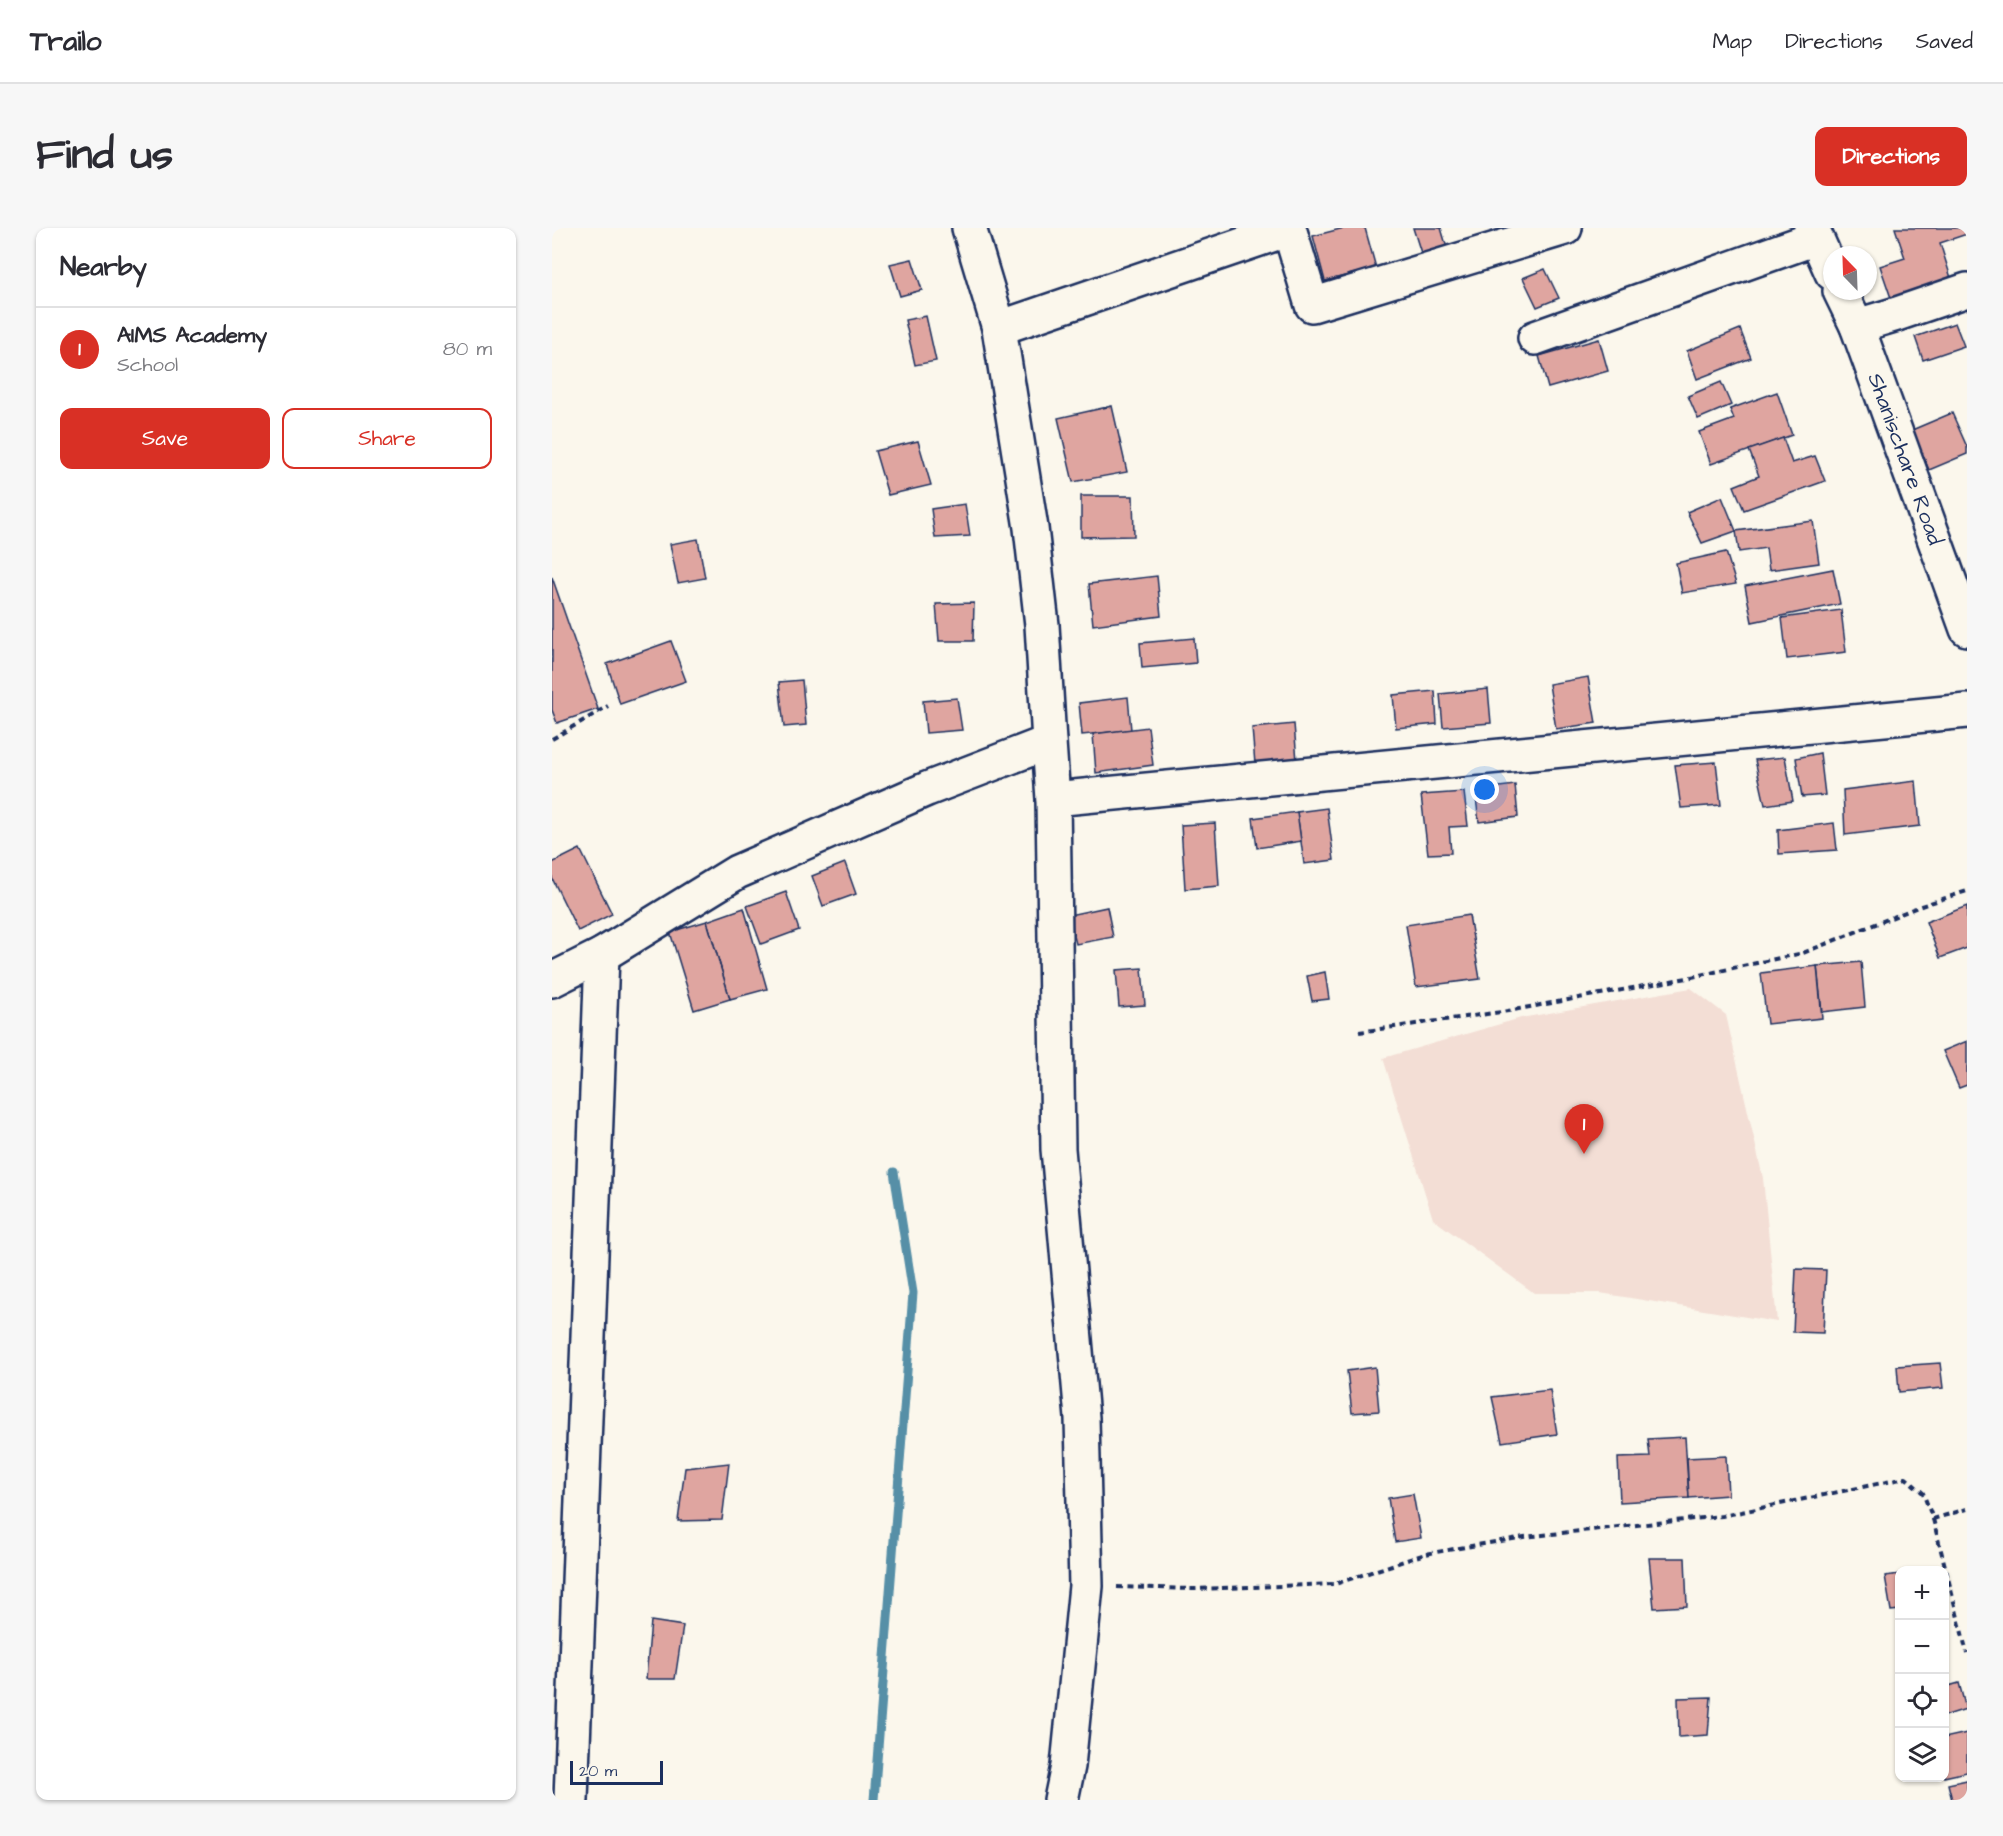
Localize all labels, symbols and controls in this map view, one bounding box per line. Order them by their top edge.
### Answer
text: Trailo [30,22,102,61]
text: Map [1712,27,1752,56]
text: Directions [1785,27,1883,56]
text: Saved [1916,27,1973,56]
text: Find us [36,127,173,185]
button: Directions [1815,127,1967,186]
north arrow [1823,246,1877,300]
text: Nearby [60,249,147,285]
text: AIMS Academy [117,320,267,351]
text: 1 [78,335,81,363]
text: 80 m [443,335,492,363]
text: School [117,351,178,379]
street label: Shanischare Road [1859,369,1951,549]
button: Save [60,408,270,469]
button: Share [282,408,492,469]
your location [1470,775,1499,804]
pin: 1 [1564,1104,1604,1154]
map controls [1895,1566,1949,1782]
button: + [1895,1566,1949,1620]
button: − [1895,1620,1949,1674]
button: locate [1895,1674,1949,1728]
button: layers [1895,1728,1949,1782]
scale bar [570,1758,663,1786]
text: 20 m [579,1760,617,1782]

